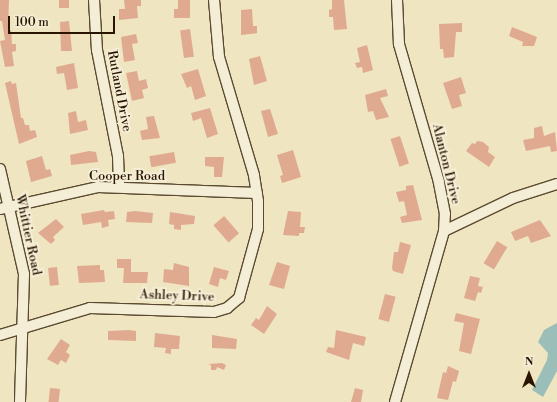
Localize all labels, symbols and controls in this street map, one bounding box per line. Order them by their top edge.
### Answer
scale bar [10,8,117,34]
text: 100 m [15,15,49,30]
street label: Rutland Drive [103,49,135,133]
street label: Alanton Drive [428,122,464,206]
street label: Cooper Road [89,168,165,184]
street label: Whittier Road [12,193,44,277]
street label: Ashley Drive [139,287,215,305]
north arrow [509,354,549,394]
text: N [525,355,533,369]

